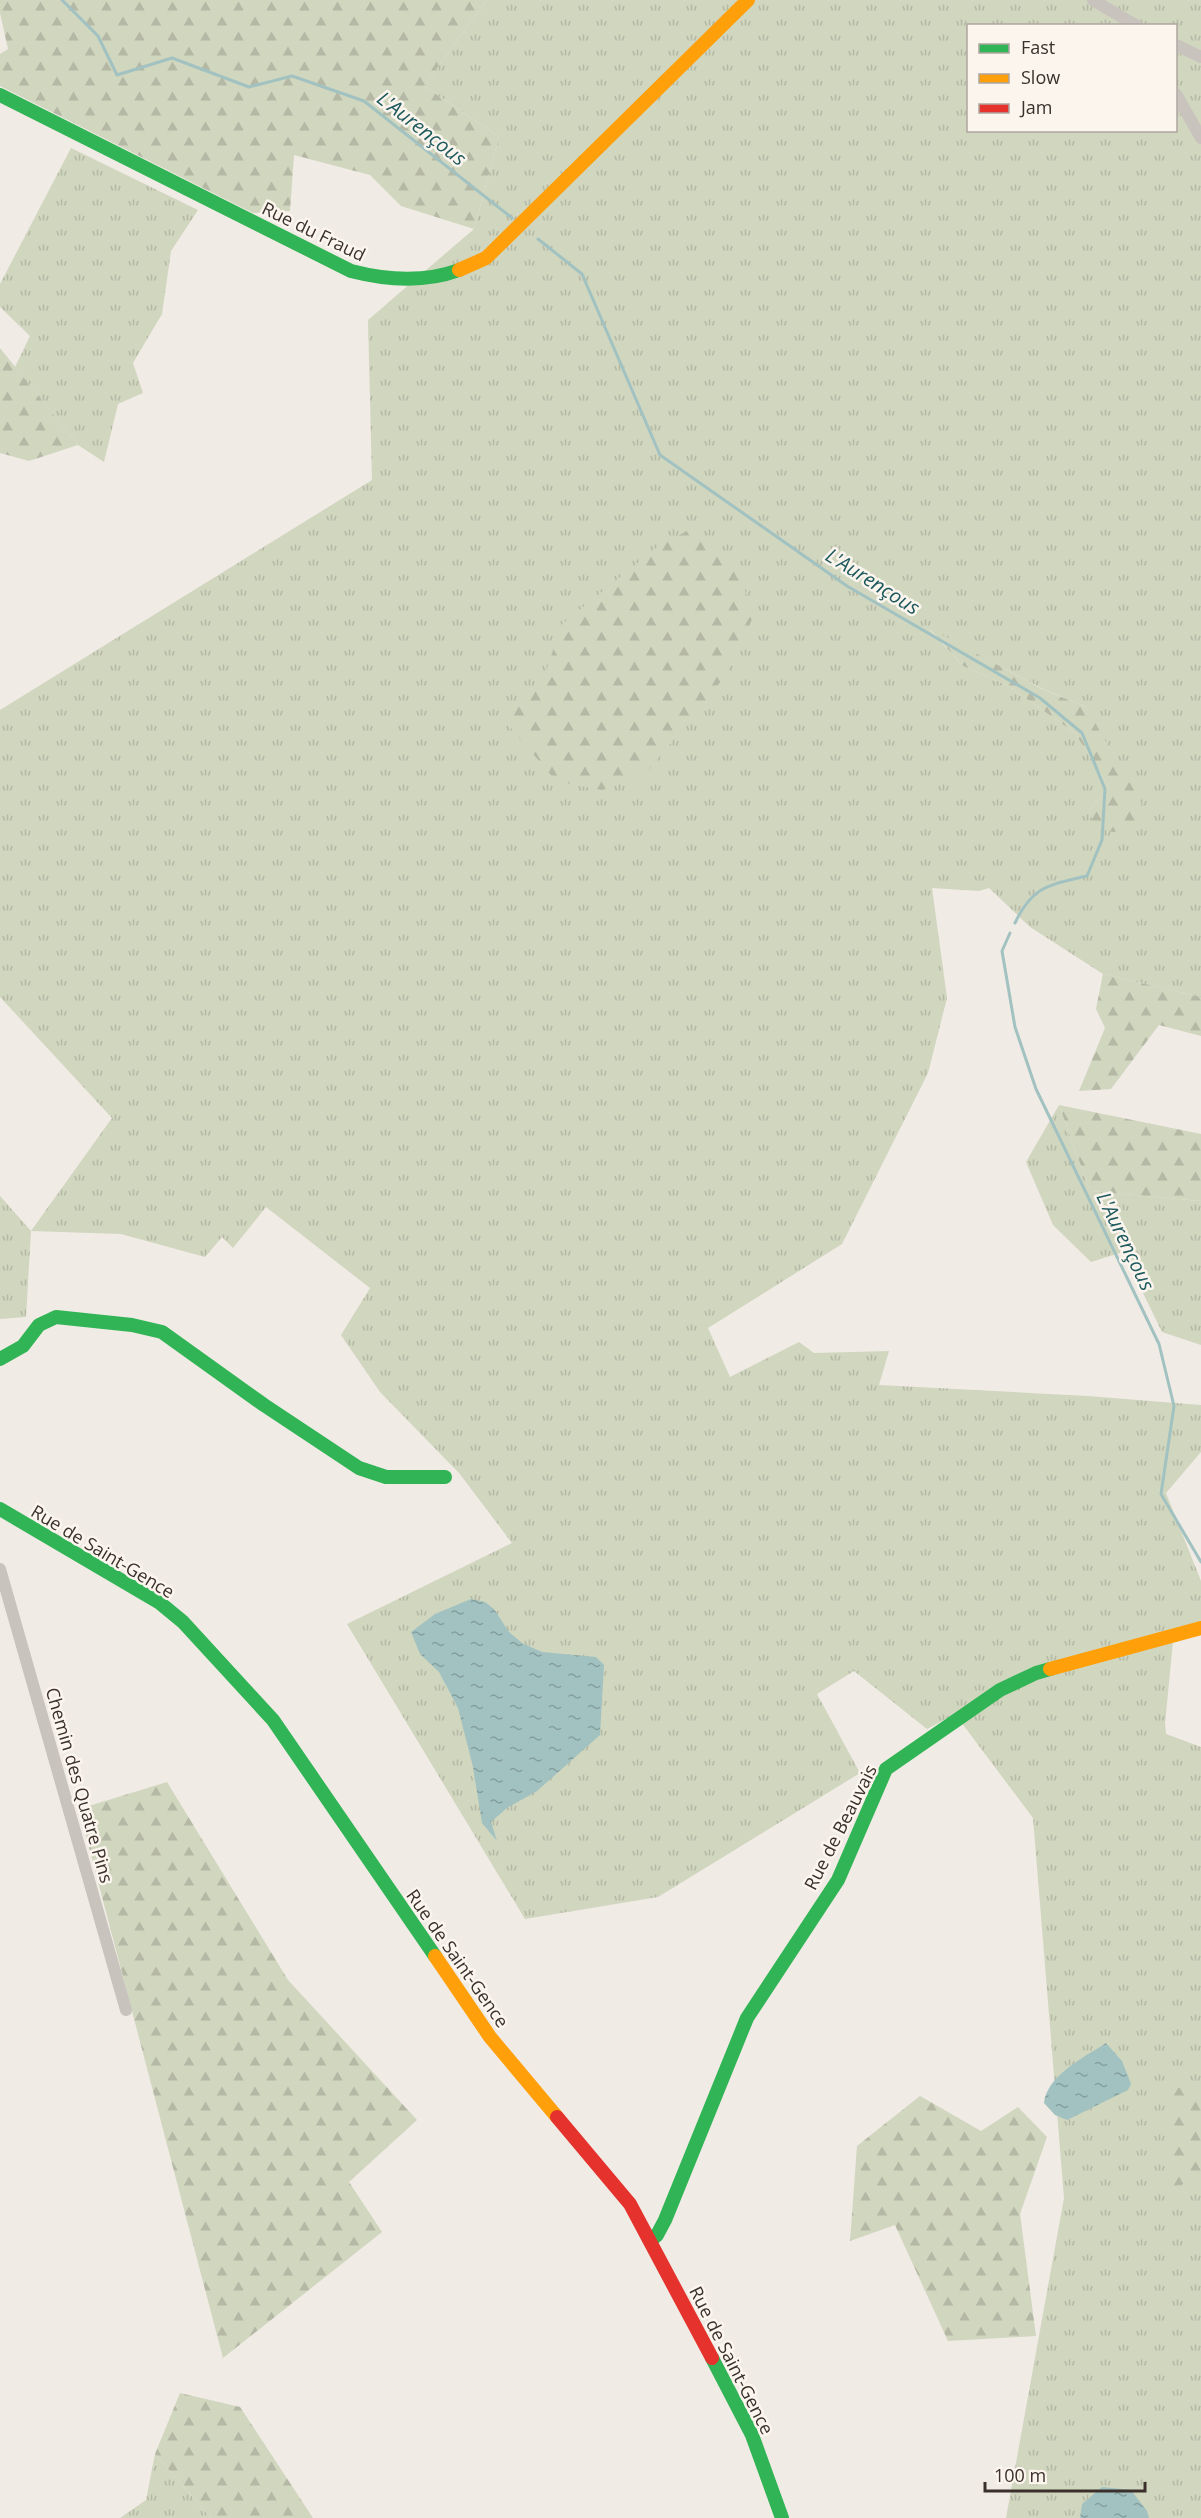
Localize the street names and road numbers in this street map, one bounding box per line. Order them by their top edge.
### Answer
street label: Rue du Fraud [258,196,370,266]
street label: Rue de Saint-Gence [27,1499,179,1603]
street label: Chemin des Quatre Pins [41,1684,119,1886]
street label: Rue de Beauvais [798,1760,882,1894]
street label: Rue de Saint-Gence [401,1884,515,2032]
street label: Rue de Saint-Gence [684,2282,780,2438]

